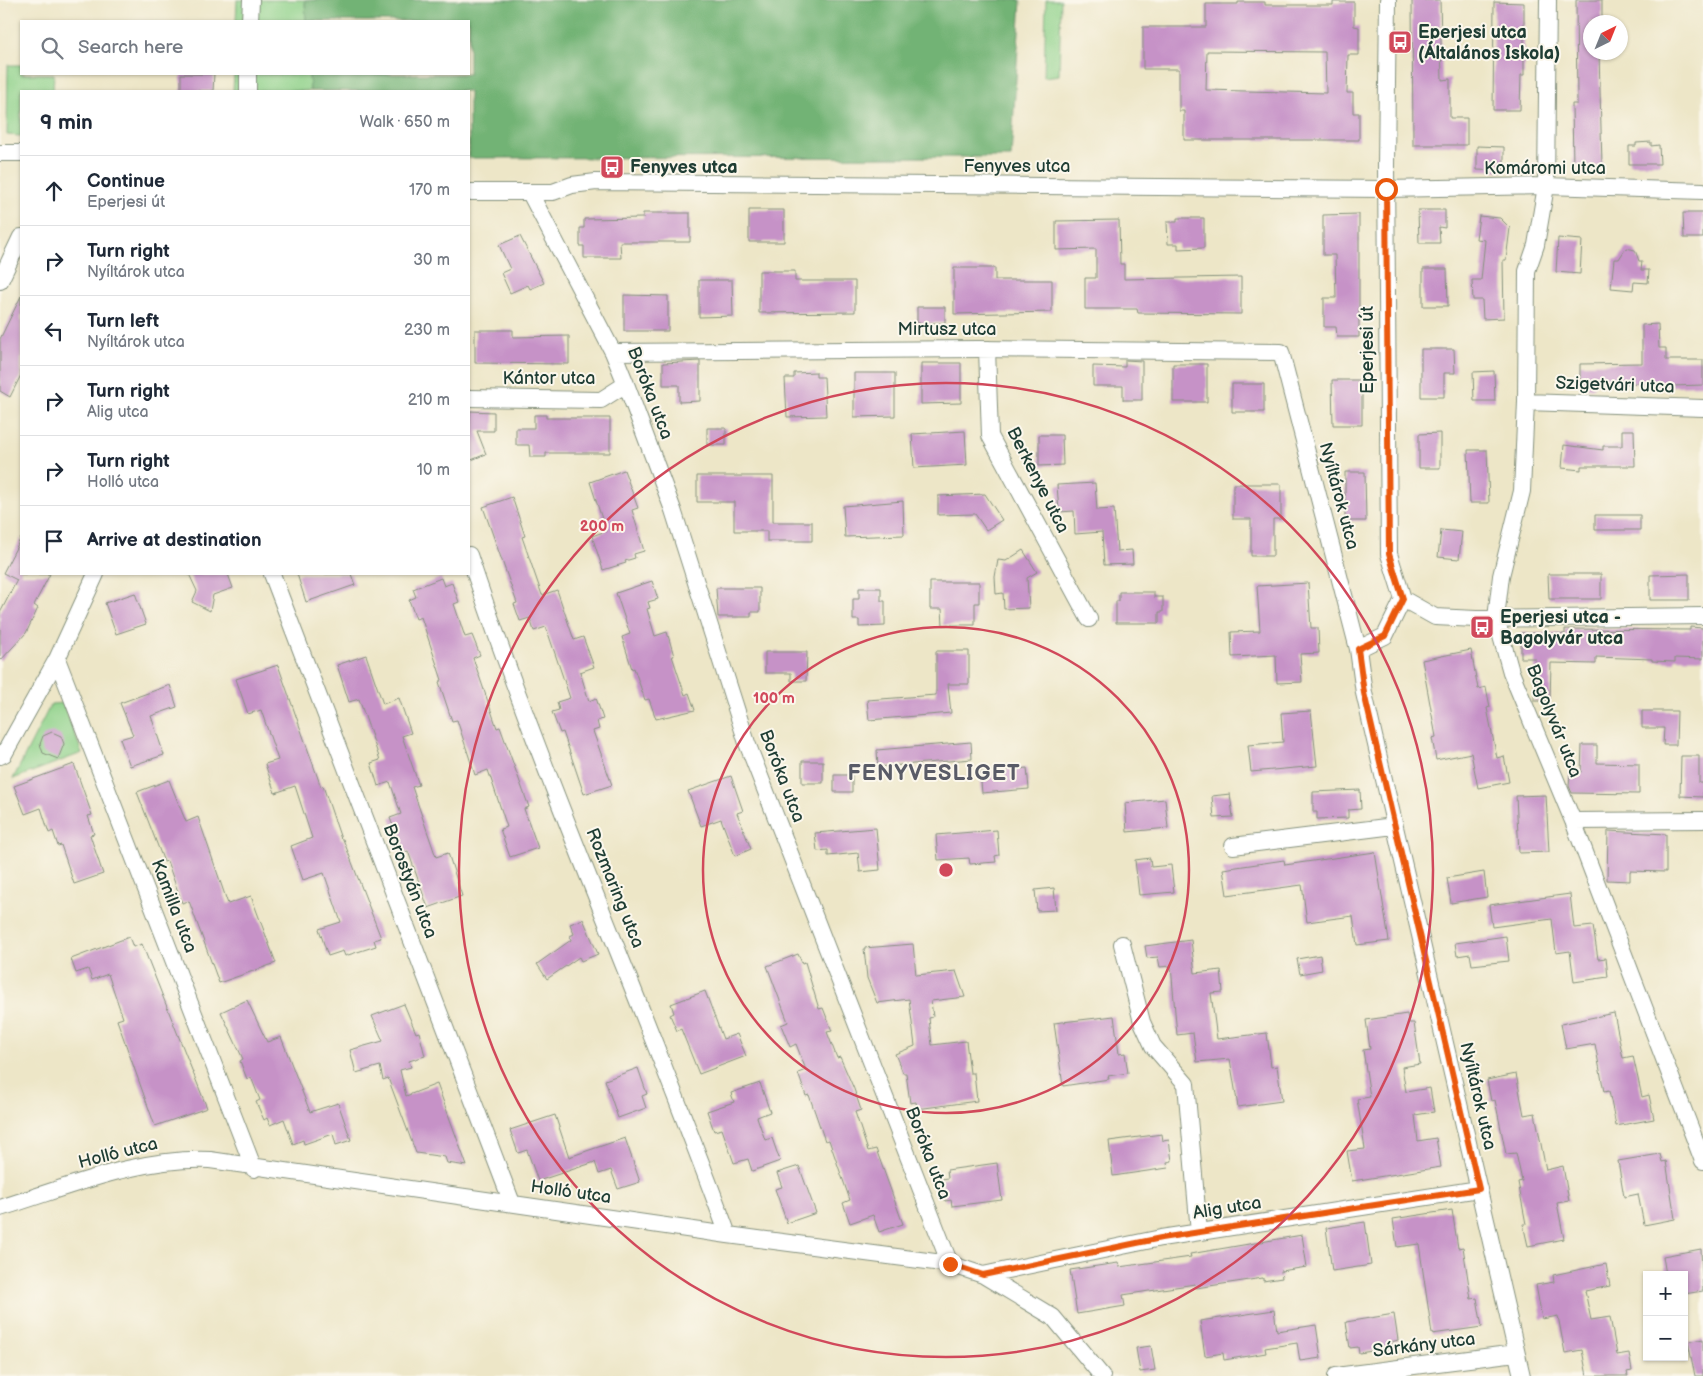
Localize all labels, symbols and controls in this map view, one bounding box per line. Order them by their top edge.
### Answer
north arrow [1583,15,1628,60]
search box [20,20,470,75]
place label: Eperjesi utca (Általános Iskola) [1418,22,1560,64]
bus stop icon: Eperjesi utca (Általános Iskola) [1387,29,1413,55]
icon: search [38,34,66,62]
text: Search here [78,36,183,59]
text: 9 min [40,110,93,135]
text: Walk · 650 m [360,113,450,132]
bus stop icon: Fenyves utca [599,154,625,180]
street label: Fenyves utca [964,156,1071,177]
place label: Fenyves utca [630,157,738,178]
street label: Komáromi utca [1484,158,1606,179]
text: Continue [87,170,165,193]
icon: ahead [40,177,68,205]
route start [1375,178,1398,201]
text: 170 m [409,181,450,200]
text: Eperjesi út [87,193,165,212]
text: Turn right [87,240,170,263]
icon: right [40,247,68,275]
text: 30 m [413,251,450,270]
text: Nyíltárok utca [87,263,185,282]
street label: Eperjesi út [1357,306,1378,394]
text: Turn left [87,310,159,333]
icon: left [40,317,68,345]
street label: Mirtusz utca [897,319,997,340]
text: 230 m [404,321,450,340]
text: Nyíltárok utca [87,333,185,352]
street label: Boróka utca [623,344,677,442]
street label: Kántor utca [502,368,596,389]
street label: Szigetvári utca [1555,372,1675,398]
text: Turn right [87,380,170,403]
icon: right [40,387,68,415]
text: 210 m [408,391,450,410]
text: Alig utca [87,403,149,422]
street label: Berkenye utca [1002,423,1074,537]
street label: Nyíltárok utca [1315,440,1363,552]
text: Turn right [87,450,170,473]
icon: right [40,457,68,485]
text: 10 m [417,461,450,480]
text: Holló utca [87,473,159,492]
text: 200 m [580,517,624,536]
icon: arrive [40,527,68,555]
text: Arrive at destination [87,529,262,552]
place label: Eperjesi utca - Bagolyvár utca [1500,607,1623,649]
bus stop icon: Eperjesi utca - Bagolyvár utca [1469,614,1495,640]
street label: Bagolyvár utca [1522,661,1586,781]
text: 100 m [753,689,795,708]
street label: Boróka utca [755,727,809,825]
district label: FENYVESLIGET [847,760,1021,787]
street label: Borostyán utca [379,821,441,941]
street label: Rozmaring utca [581,825,649,951]
street label: Kamilla utca [147,856,201,956]
centre of rings [937,861,955,879]
street label: Nyíltárok utca [1455,1040,1501,1152]
street label: Boróka utca [901,1104,955,1202]
street label: Holló utca [76,1133,160,1173]
street label: Holló utca [529,1176,613,1208]
street label: Alig utca [1191,1192,1263,1224]
route end [939,1253,962,1276]
map controls [1643,1271,1688,1361]
button: + [1643,1271,1688,1316]
button: − [1643,1316,1688,1361]
street label: Sárkány utca [1372,1328,1476,1362]

